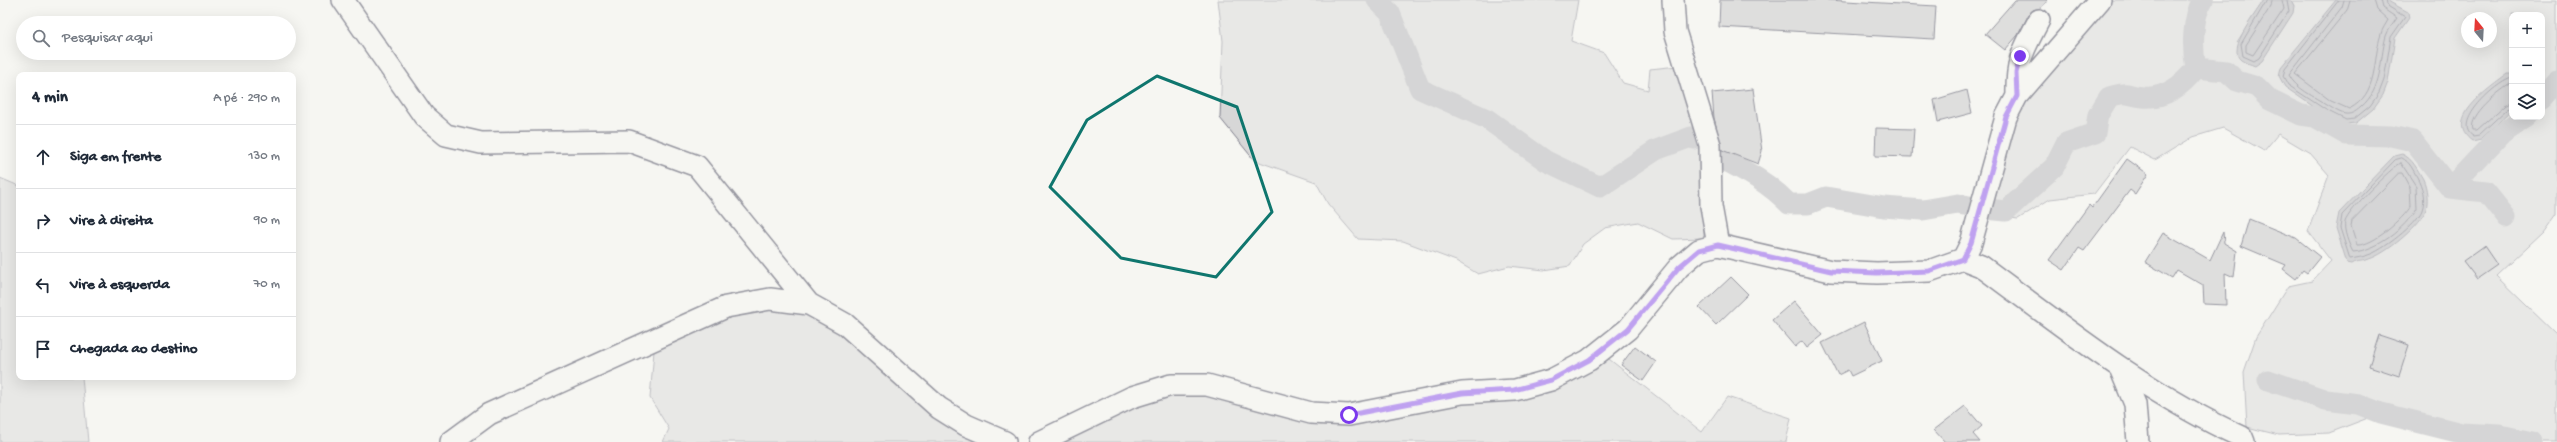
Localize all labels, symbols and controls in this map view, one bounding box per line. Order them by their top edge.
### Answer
north arrow [2461,12,2497,48]
map controls [2509,12,2545,120]
button: + [2509,12,2545,48]
search box [16,16,296,60]
icon: search [30,27,52,49]
text: Pesquisar aqui [62,29,153,47]
route end [2011,47,2029,65]
button: − [2509,48,2545,84]
button: layers [2509,84,2545,120]
text: 4 min [32,88,68,108]
text: A pé · 290 m [213,91,280,106]
icon: ahead [32,146,54,168]
text: Siga em frente [70,148,161,166]
text: 130 m [248,149,280,164]
icon: right [32,210,54,232]
text: Vire à direita [70,212,153,230]
text: 90 m [254,213,280,228]
icon: left [32,274,54,296]
text: Vire à esquerda [70,276,170,294]
text: 70 m [254,277,280,292]
icon: arrive [32,338,54,360]
text: Chegada ao destino [70,340,197,358]
route start [1340,406,1358,424]

